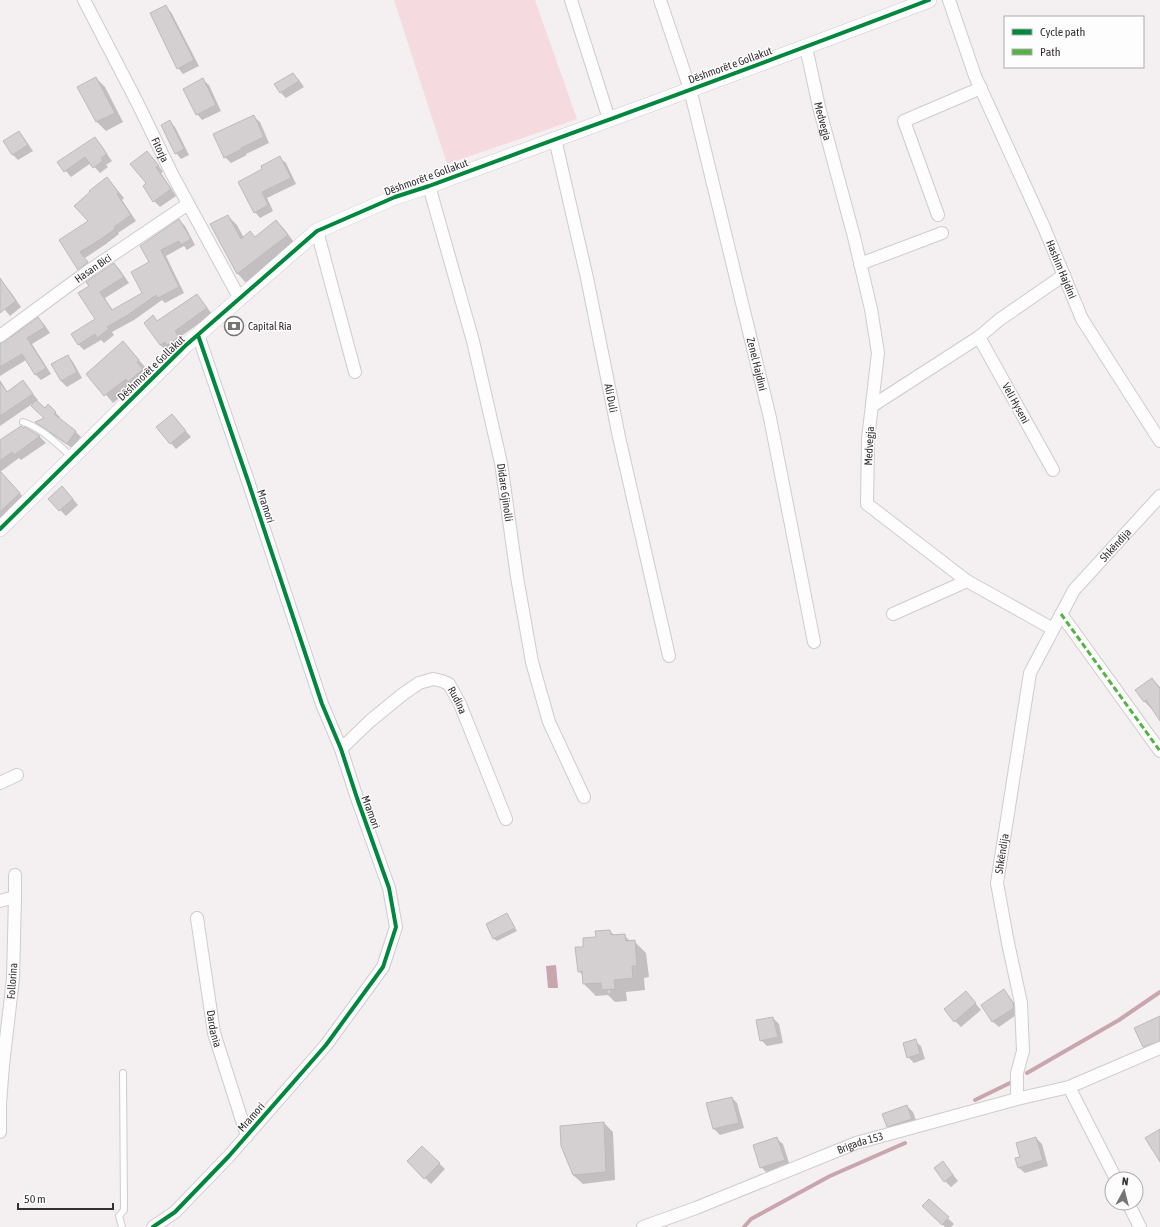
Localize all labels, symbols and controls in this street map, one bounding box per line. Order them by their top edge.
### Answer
legend [1004,16,1144,68]
text: Cycle path [1040,25,1085,39]
street label: Dëshmorët e Gollakut [687,44,773,86]
text: Path [1040,45,1061,59]
street label: Medvegja [812,101,834,142]
street label: Fitorja [149,135,171,164]
street label: Dëshmorët e Gollakut [383,156,469,198]
street label: Hashim Hajdini [1044,238,1079,300]
street label: Hasan Bici [72,251,113,285]
bank icon: Capital Ria [223,315,245,337]
place label: Capital Ria [248,320,292,332]
street label: Dëshmorët e Gollakut [115,333,187,403]
street label: Zenel Hajdini [745,336,769,392]
street label: Veli Hyseni [1000,381,1032,425]
street label: Ali Duli [602,382,620,414]
street label: Medvegja [862,426,876,466]
street label: Didare Gjinolli [495,463,515,522]
street label: Mramori [255,488,277,524]
street label: Shkëndija [1097,526,1133,564]
street label: Rudina [446,684,469,715]
street label: Mramori [359,794,383,830]
street label: Shkëndija [993,833,1011,874]
street label: Follorina [5,962,19,1000]
street label: Dardania [205,1009,224,1049]
street label: Mramori [235,1100,267,1134]
street label: Brigada 153 [835,1130,885,1156]
north arrow [1104,1171,1144,1211]
text: N [1121,1175,1129,1187]
scale bar [18,1185,113,1211]
text: 50 m [24,1192,46,1206]

